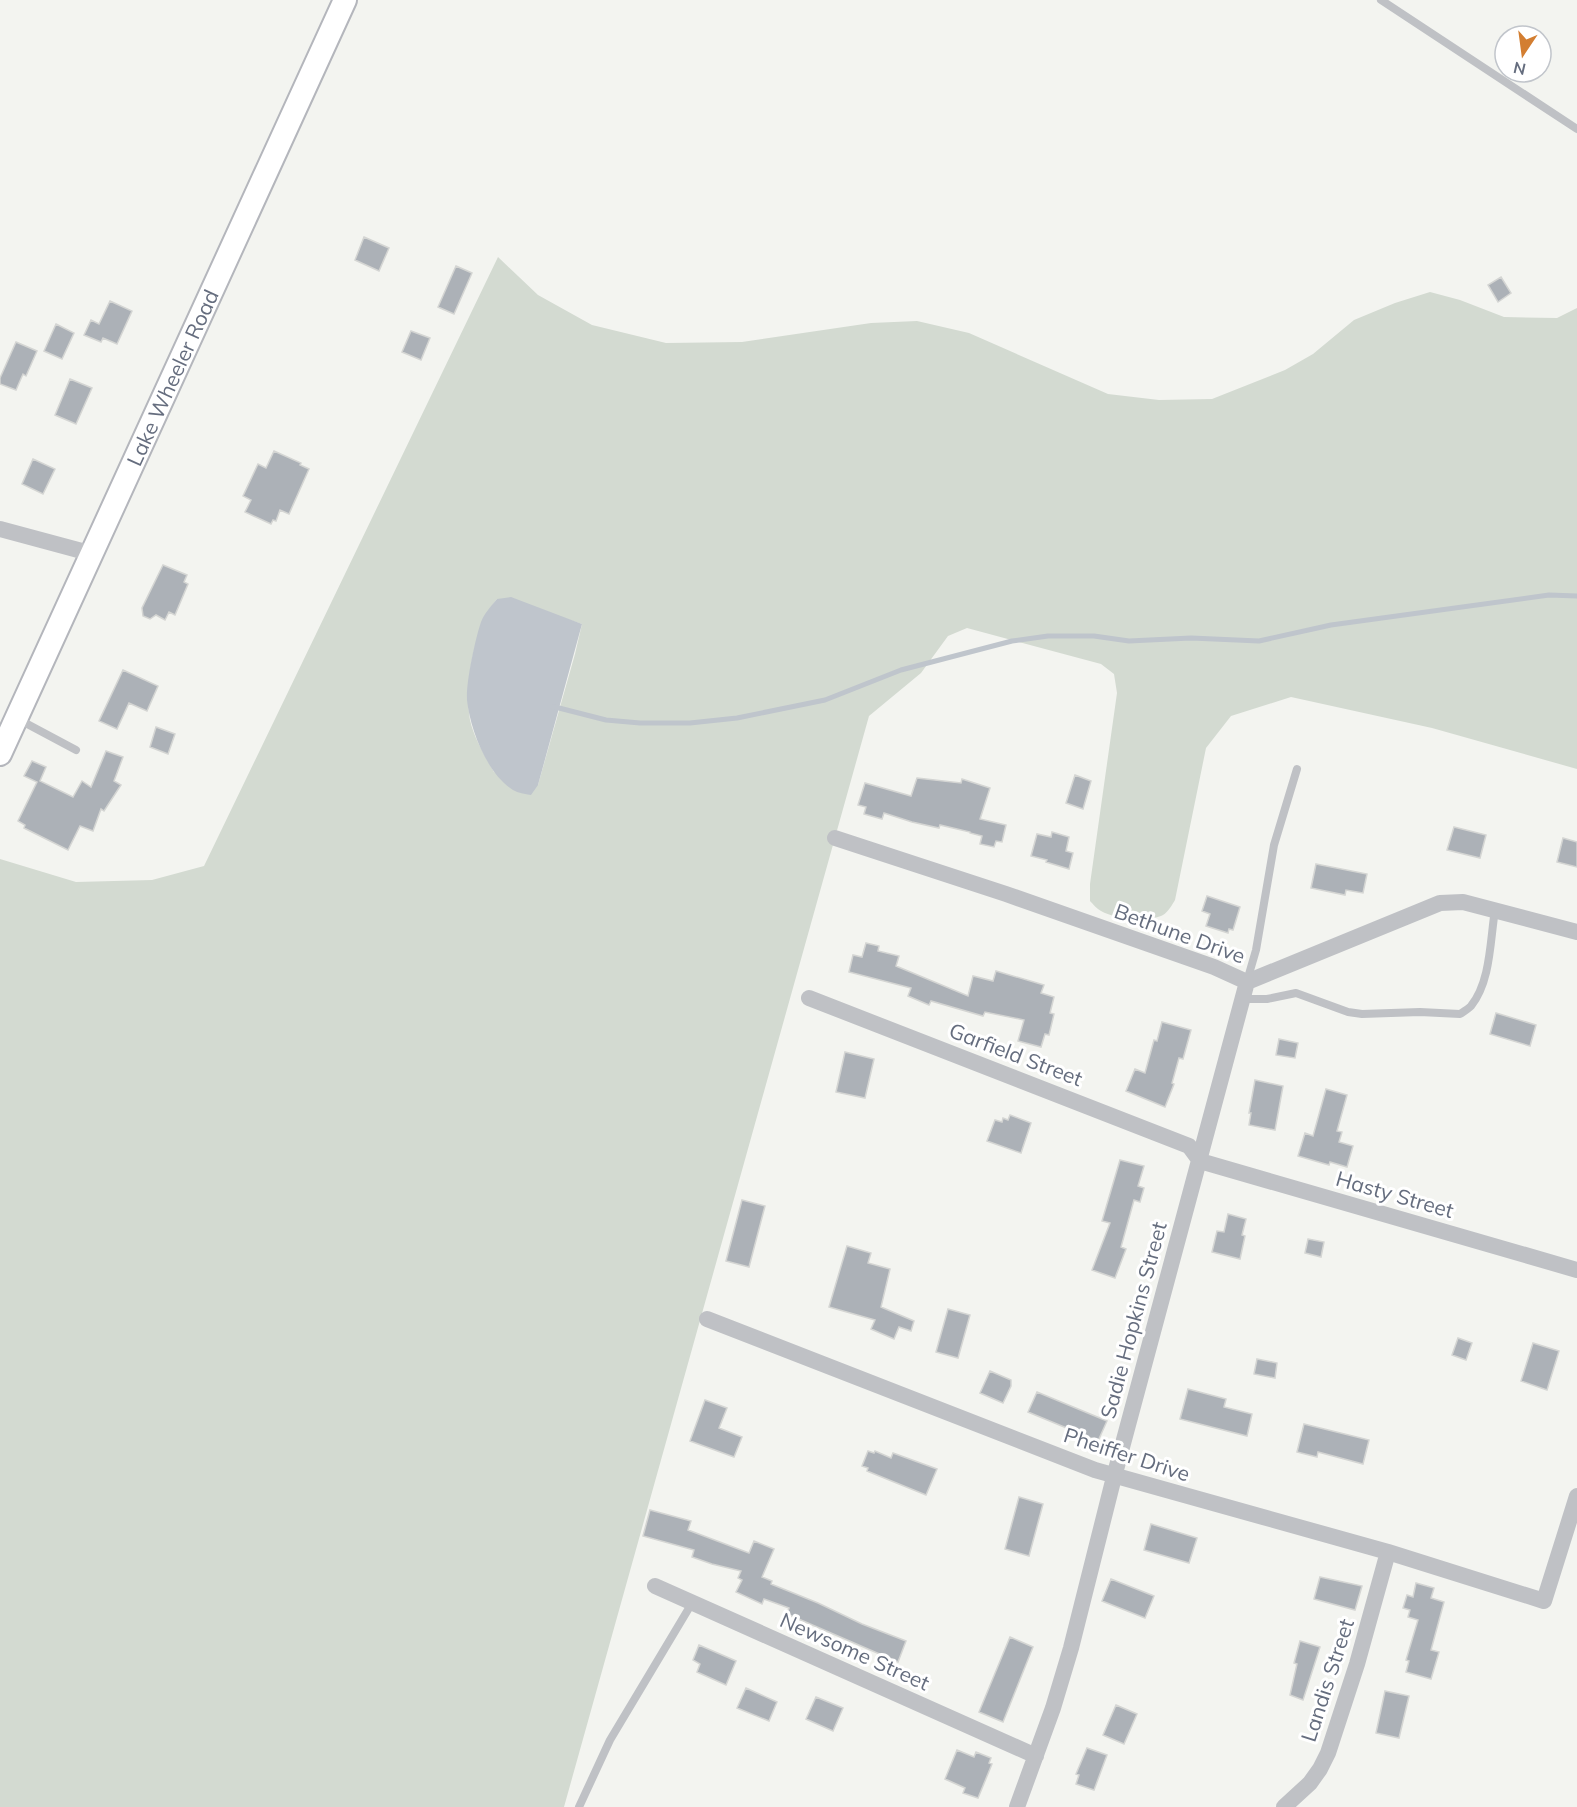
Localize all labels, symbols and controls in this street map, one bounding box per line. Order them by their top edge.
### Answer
north arrow [1493,24,1553,84]
text: N [1511,58,1528,80]
street label: Lake Wheeler Road [121,285,224,470]
street label: Bethune Drive [1111,897,1249,969]
street label: Garfield Street [946,1017,1086,1091]
street label: Hasty Street [1333,1165,1457,1223]
street label: Sadie Hopkins Street [1094,1219,1172,1421]
street label: Pheiffer Drive [1061,1421,1193,1487]
street label: Newsome Street [776,1606,934,1696]
street label: Landis Street [1295,1615,1359,1745]

